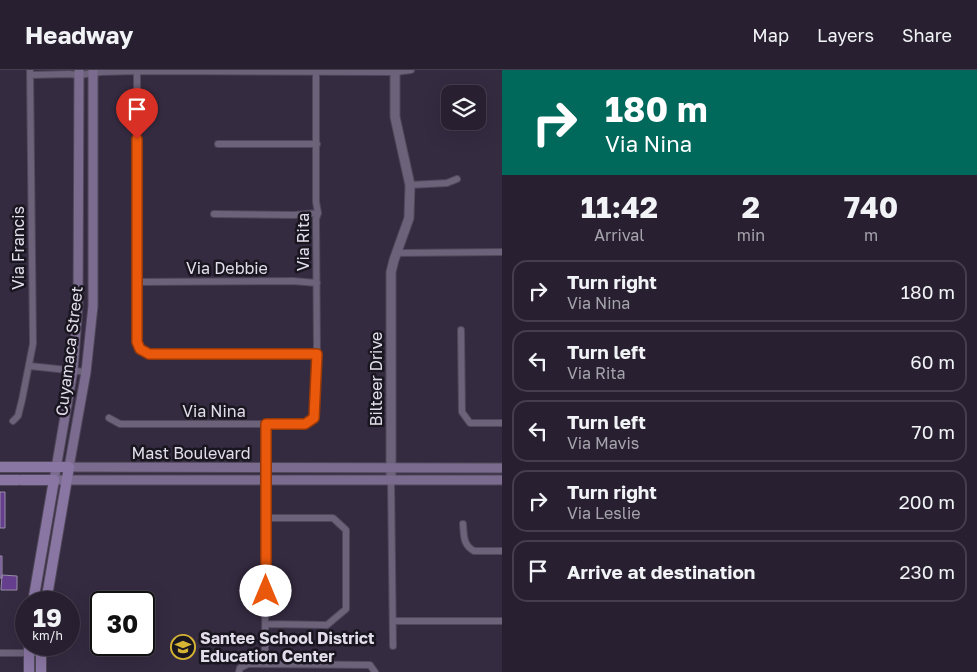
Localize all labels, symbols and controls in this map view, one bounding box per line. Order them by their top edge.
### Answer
text: Headway [25,20,133,49]
text: Map [752,24,789,46]
text: Layers [817,24,874,46]
text: Share [902,24,952,46]
map controls [441,85,486,130]
button: layers [441,85,486,130]
pin [116,88,158,139]
text: 180 m [605,88,708,130]
icon: right [522,90,587,155]
icon: arrive [123,95,151,123]
text: Via Nina [605,130,692,157]
text: 11:42 [581,189,658,225]
text: 2 [742,189,760,225]
text: 740 [844,189,898,225]
street label: Via Francis [8,206,28,290]
street label: Via Rita [293,213,313,271]
text: Arrival [594,225,644,245]
text: min [737,225,765,245]
text: m [864,225,878,245]
street label: Via Debbie [186,258,268,278]
text: Turn right [567,270,657,293]
icon: right [524,277,552,305]
text: 180 m [901,280,955,303]
street label: Cuyamaca Street [51,285,87,417]
text: Via Nina [567,293,630,313]
street label: Bilteer Drive [366,332,386,426]
text: Turn left [567,340,646,363]
icon: left [524,347,552,375]
text: 60 m [910,350,955,373]
text: Via Rita [567,363,626,383]
street label: Via Nina [182,401,246,421]
text: Turn left [567,410,646,433]
icon: left [524,417,552,445]
text: 70 m [912,420,955,443]
text: Via Mavis [567,433,639,453]
street label: Mast Boulevard [131,443,251,463]
text: Turn right [567,480,657,503]
icon: right [524,487,552,515]
text: 200 m [899,490,955,513]
text: Via Leslie [567,503,640,523]
icon: arrive [524,557,552,585]
text: Arrive at destination [567,560,755,583]
text: 230 m [900,560,955,583]
position arrow [239,564,291,616]
speed limit sign: 30 [90,591,155,656]
text: 19 [33,602,62,633]
text: km/h [32,628,63,643]
place label: Santee School District Education Center [200,628,374,666]
school or university icon: Santee School District Education Center [170,634,196,660]

